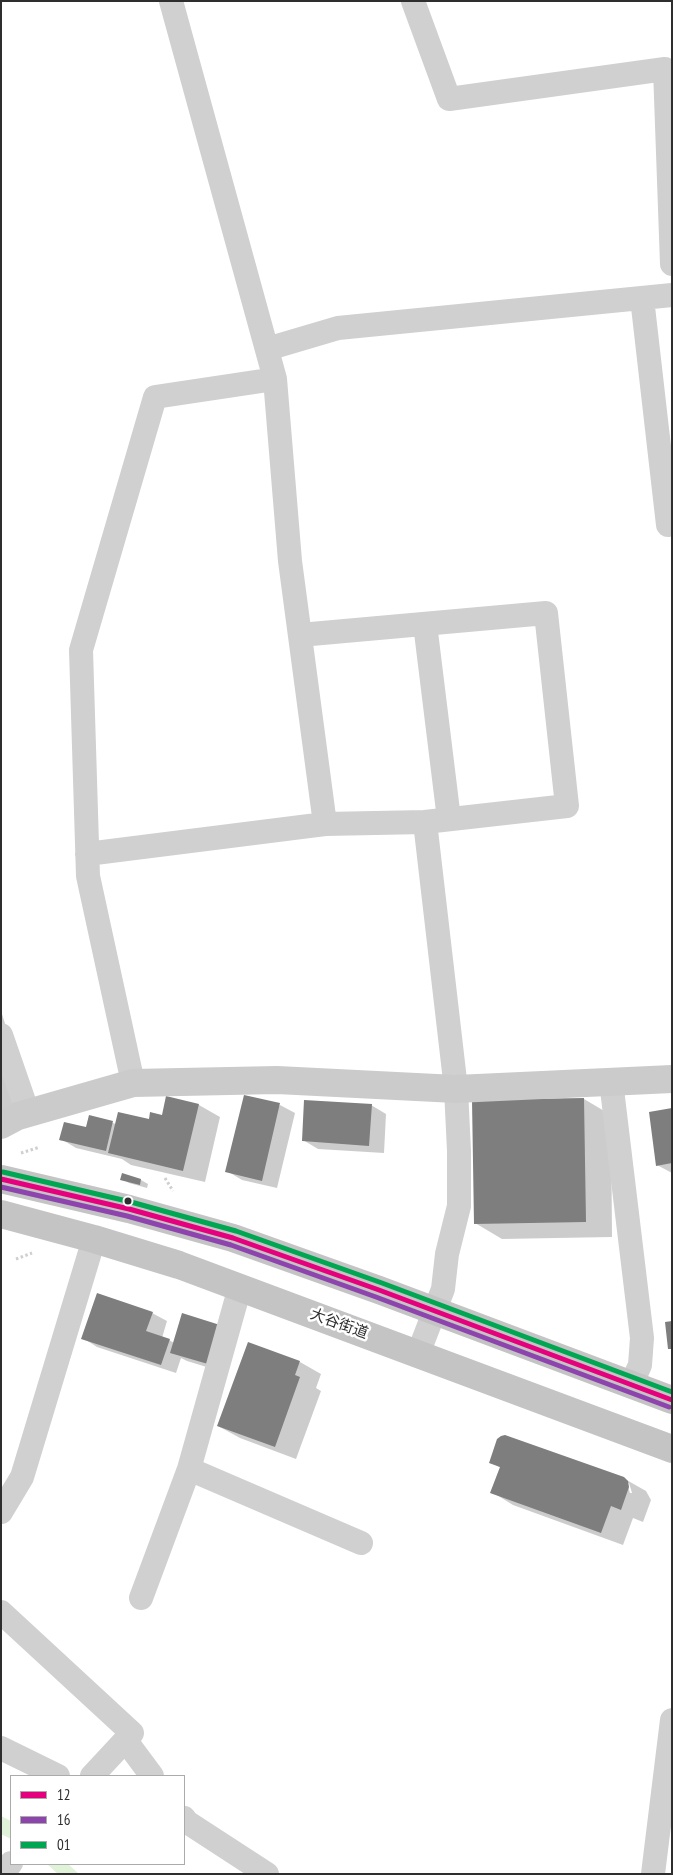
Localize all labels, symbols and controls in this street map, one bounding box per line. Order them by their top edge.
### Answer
unlabelled marker [123,1196,133,1206]
street label: 大谷街道 [308,1305,370,1343]
legend [10,1775,185,1865]
text: 12 [57,1785,71,1804]
text: 16 [57,1810,71,1829]
text: 01 [57,1835,71,1854]

